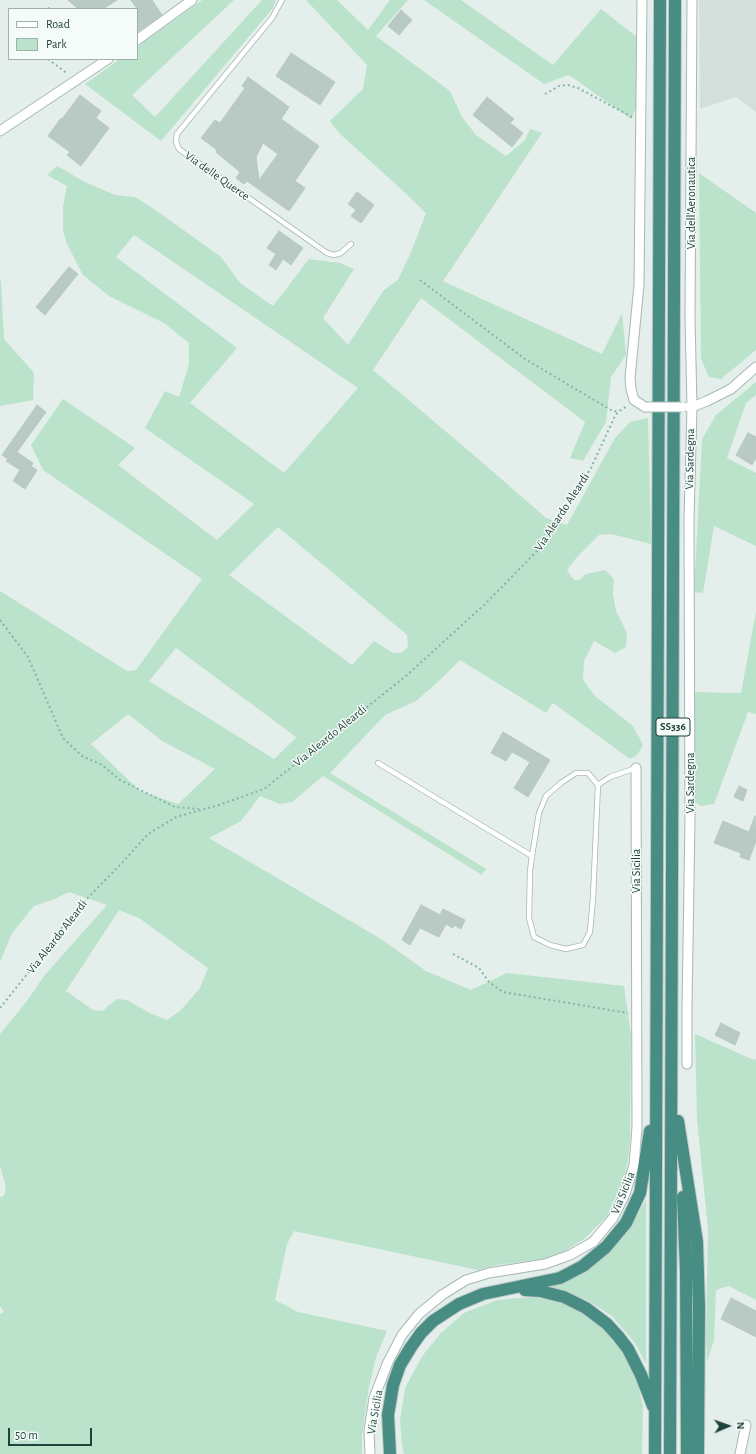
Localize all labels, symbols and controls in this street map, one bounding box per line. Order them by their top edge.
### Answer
legend [8,8,138,60]
text: Road [46,18,70,30]
text: Park [46,38,67,50]
street label: Via delle Querce [182,148,252,204]
street label: Via dell'Aeronautica [684,157,698,249]
street label: Via Sardegna [682,428,698,490]
street label: Via Aleardo Aleardi [531,470,593,554]
street label: Via Aleardo Aleardi [291,702,369,770]
road number: SS336 [656,718,690,736]
street label: Via Sardegna [683,752,697,814]
street label: Via Sicilia [629,849,643,893]
street label: Via Aleardo Aleardi [24,897,90,977]
street label: Via Sicilia [608,1170,638,1216]
street label: Via Sicilia [364,1389,386,1435]
north arrow [708,1406,748,1446]
scale bar [10,1420,94,1446]
text: N [735,1422,746,1430]
text: 50 m [15,1429,38,1441]

